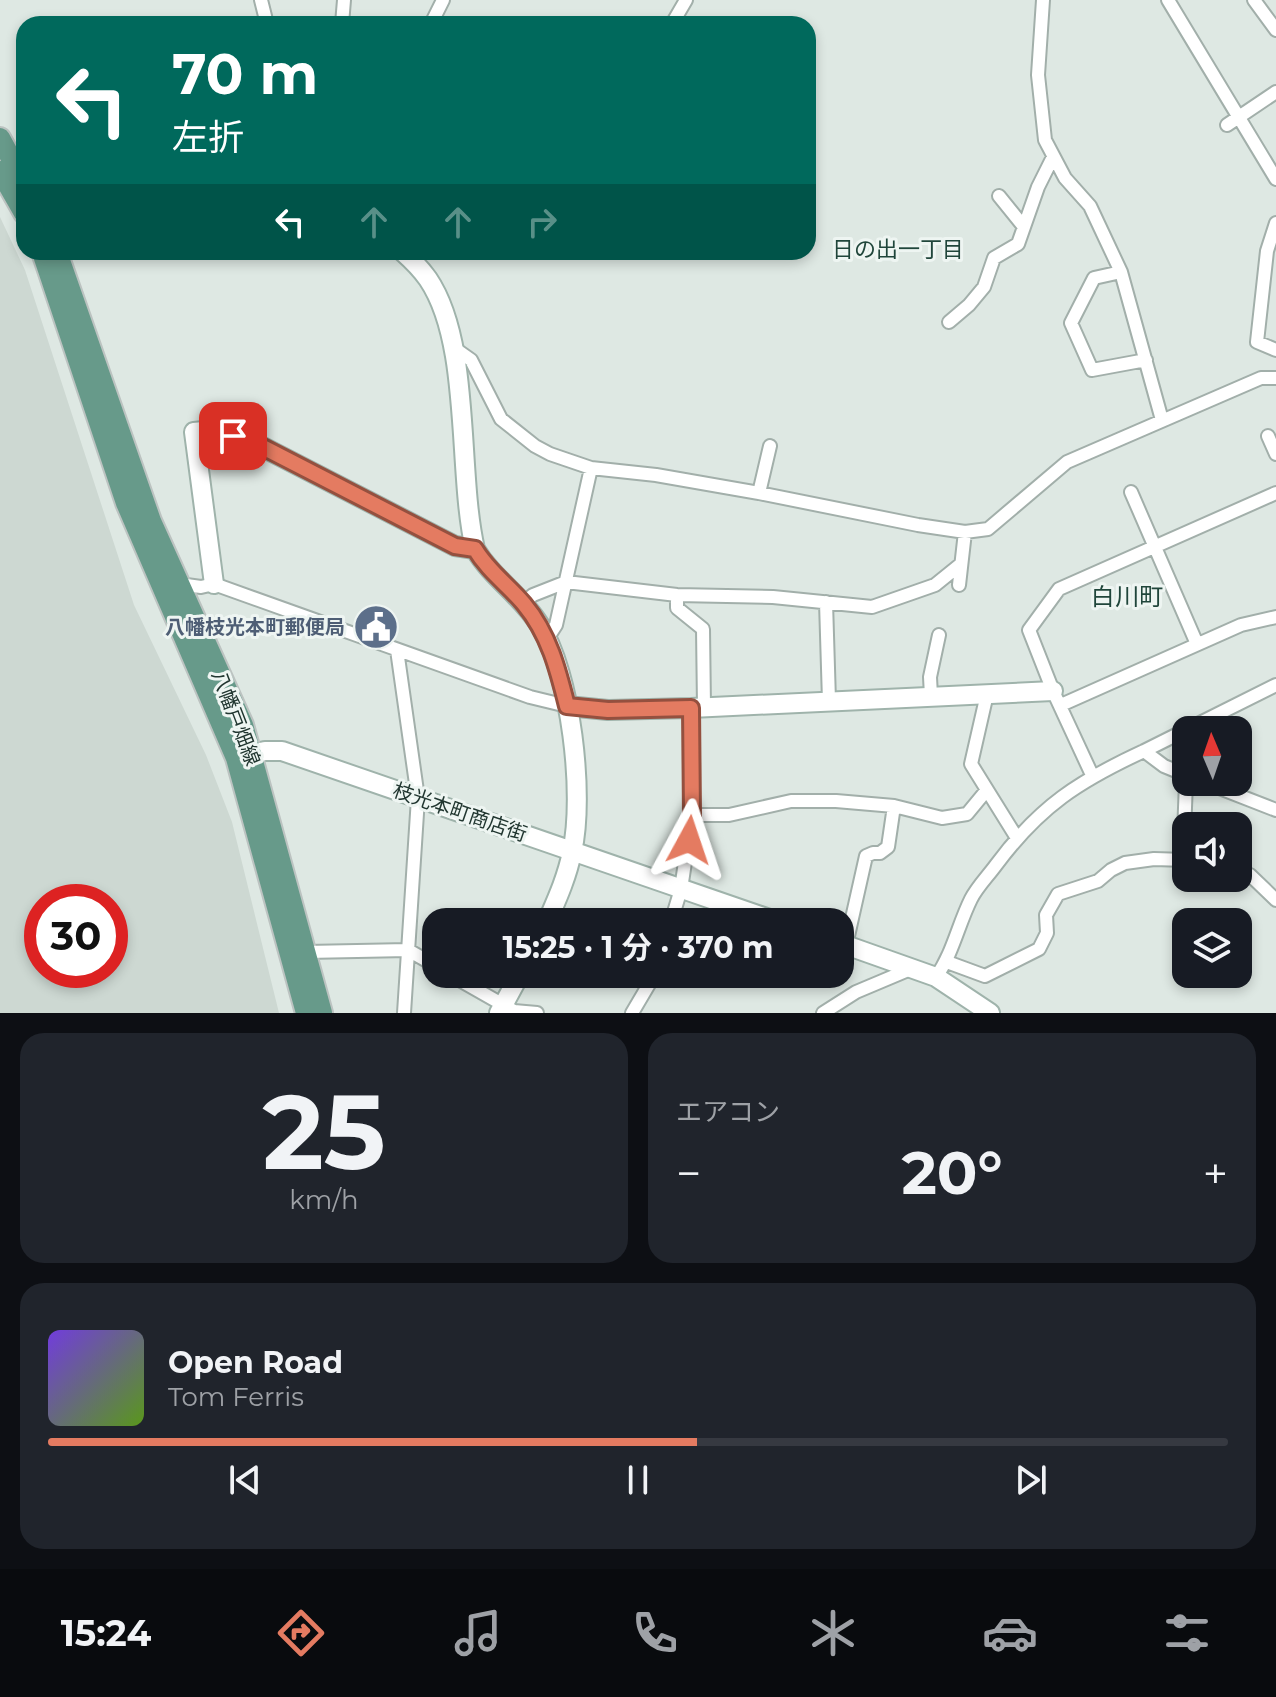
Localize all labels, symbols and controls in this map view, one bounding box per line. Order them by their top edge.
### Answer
text: 70 m [172,40,318,108]
icon: left [40,48,144,152]
text: 左折 [172,115,244,159]
icon: left [268,200,312,244]
icon: ahead [352,200,396,244]
icon: ahead [436,200,480,244]
icon: right [520,200,564,244]
district label: 日の出一丁目 [832,236,964,263]
pin [199,402,267,470]
icon: arrive [211,414,255,458]
district label: 白川町 [1091,582,1163,611]
public building icon: 八幡枝光本町郵便局 [352,603,400,651]
place label: 八幡枝光本町郵便局 [165,615,345,639]
street label: 八幡戸畑線 [207,667,265,769]
north arrow [1172,716,1252,796]
map controls [1172,716,1252,988]
street label: 枝光本町商店街 [390,778,530,846]
position arrow [647,798,731,882]
button: sound [1172,812,1252,892]
speed limit sign: 30 [24,884,128,988]
button: layers [1172,908,1252,988]
text: 15:25 · 1 分 · 370 m [502,929,774,966]
text: 25 [262,1068,386,1195]
text: エアコン [676,1096,780,1128]
text: 20° [901,1136,1003,1209]
text: − [676,1146,701,1200]
text: + [1203,1146,1228,1200]
text: km/h [289,1184,359,1216]
text: Open Road [168,1344,343,1381]
text: Tom Ferris [168,1381,304,1413]
icon: previous [223,1458,267,1502]
icon: pause [616,1458,660,1502]
icon: next [1009,1458,1053,1502]
icon: directions [273,1605,329,1661]
icon: music [450,1605,506,1661]
icon: phone [627,1605,683,1661]
icon: climate [805,1605,861,1661]
icon: car [982,1605,1038,1661]
icon: filters [1159,1605,1215,1661]
text: 15:24 [61,1611,151,1655]

